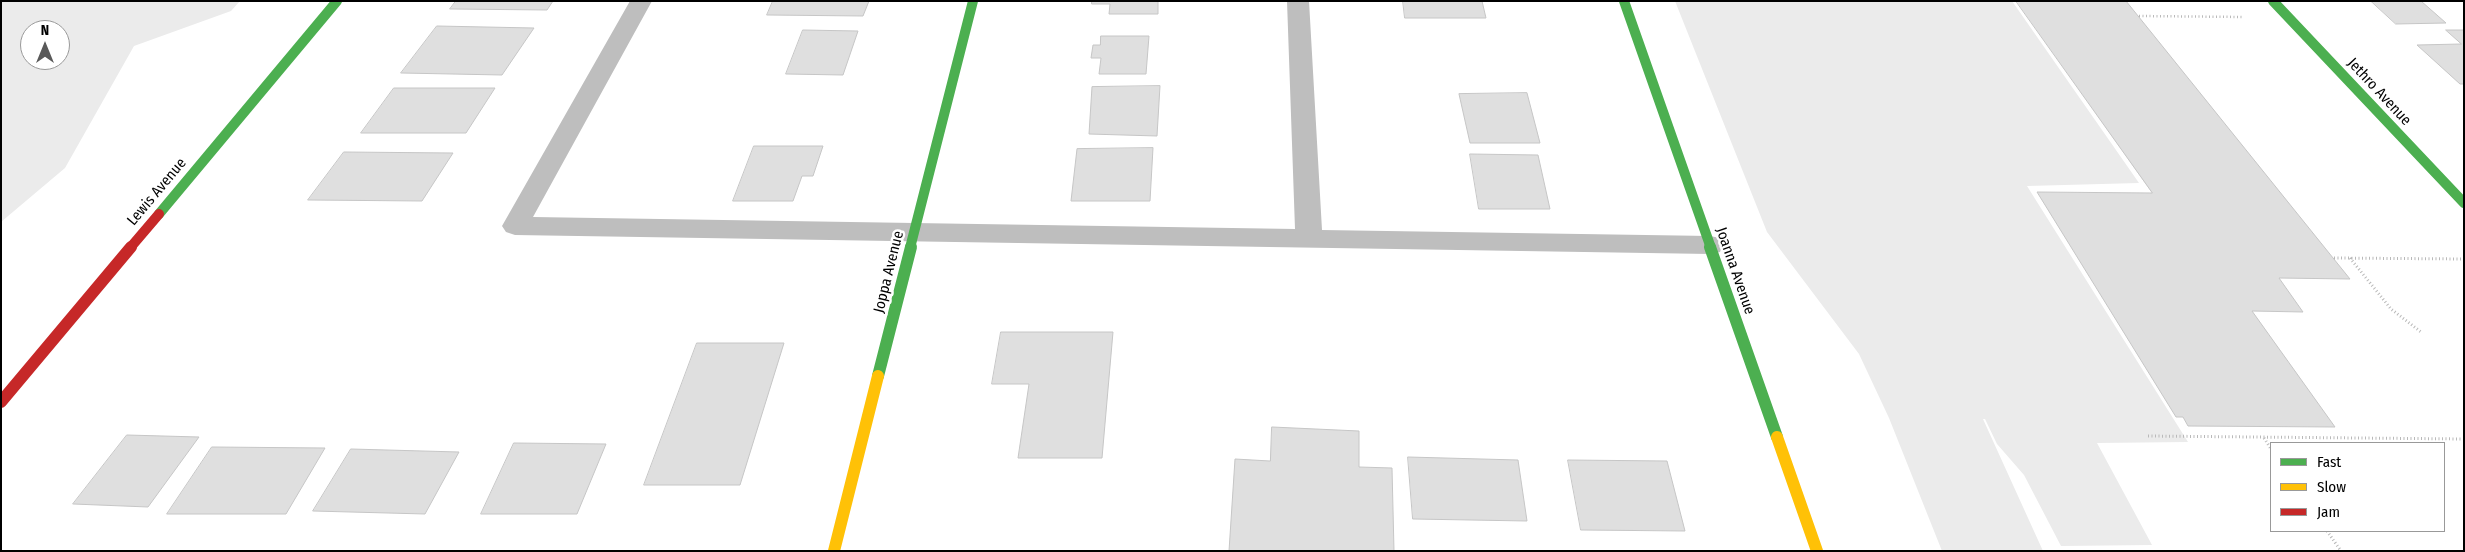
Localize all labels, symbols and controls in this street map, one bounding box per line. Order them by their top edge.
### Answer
north arrow [20,20,70,70]
text: N [41,22,49,39]
street label: Jethro Avenue [2343,55,2415,129]
street label: Lewis Avenue [124,155,190,229]
street label: Joanna Avenue [1712,225,1758,317]
street label: Joppa Avenue [870,229,908,315]
legend [2270,442,2445,532]
text: Fast [2317,453,2341,471]
text: Slow [2317,478,2346,496]
text: Jam [2317,503,2340,521]

